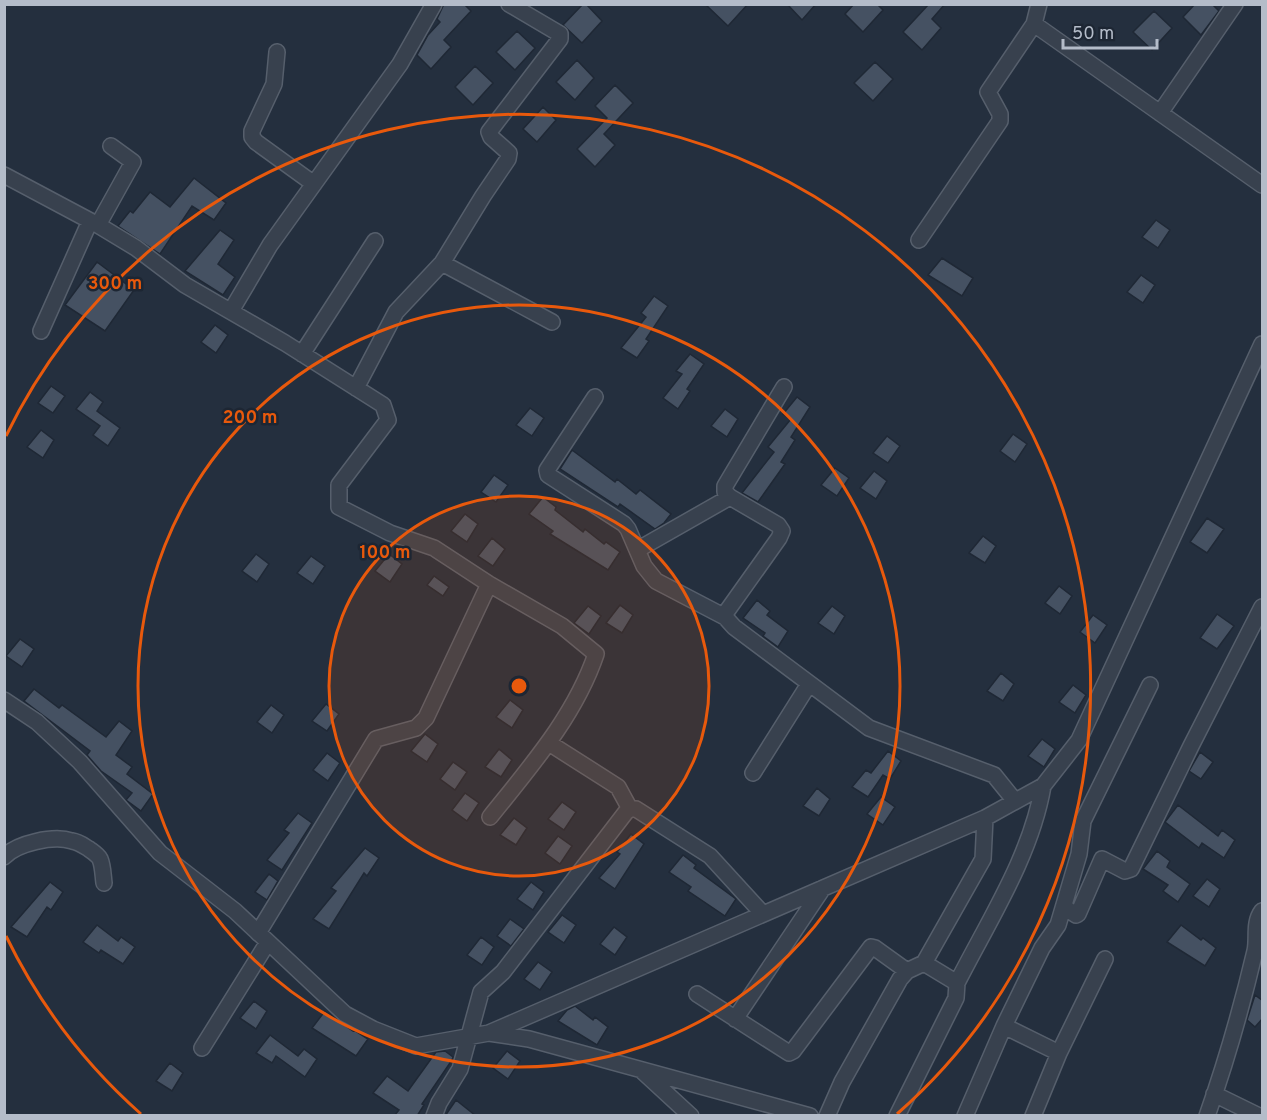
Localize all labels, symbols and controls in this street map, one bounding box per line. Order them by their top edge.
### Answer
scale bar [1063,12,1158,50]
text: 50 m [1072,23,1114,46]
text: 300 m [88,273,142,296]
text: 200 m [222,407,278,430]
text: 100 m [359,542,411,565]
centre of rings [509,676,529,696]

